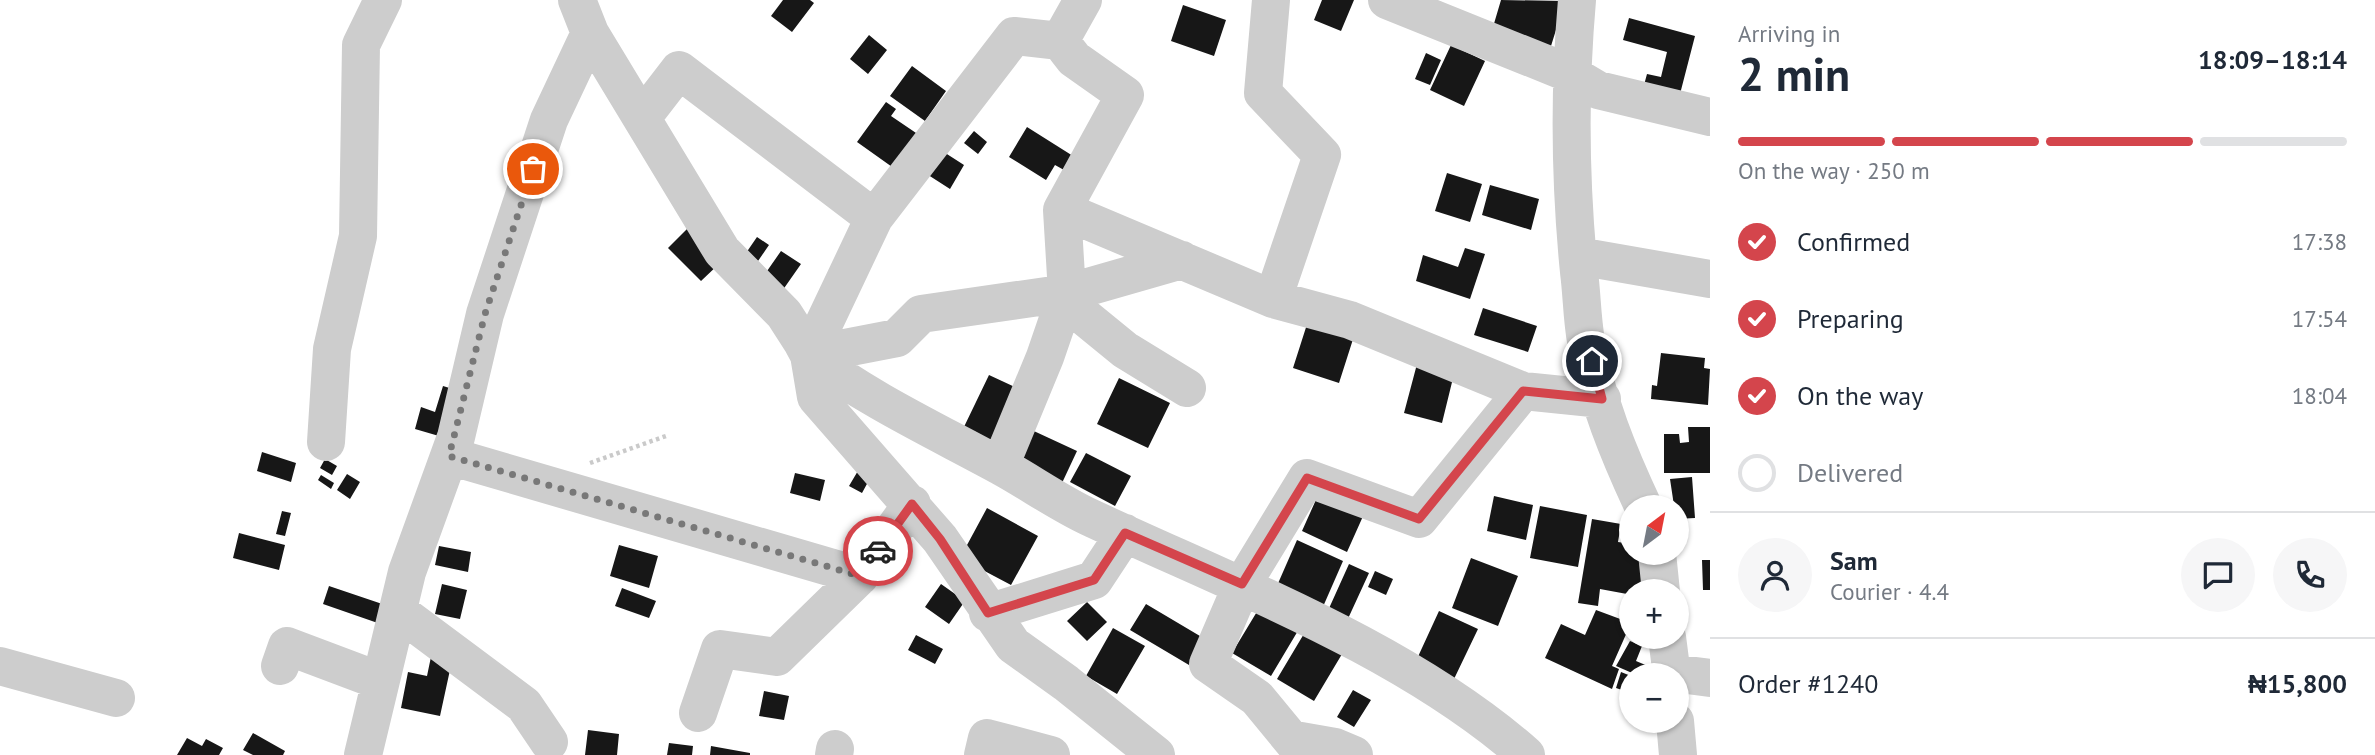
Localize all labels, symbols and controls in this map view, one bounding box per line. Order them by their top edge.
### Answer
text: Arriving in [1738,19,1840,48]
text: 18:09–18:14 [2198,43,2347,76]
text: 2 min [1738,44,1850,104]
pin [503,139,563,199]
icon: bag [514,150,552,188]
text: On the way · 250 m [1738,156,1930,185]
icon: check [1738,223,1776,261]
text: Confirmed [1797,225,1910,258]
text: 17:38 [2292,227,2347,256]
icon: check [1738,300,1776,338]
text: Preparing [1797,302,1904,335]
text: 17:54 [2292,304,2347,333]
pin [1562,331,1622,391]
icon: home [1573,342,1611,380]
icon: check [1738,377,1776,415]
text: On the way [1797,379,1923,412]
text: 18:04 [2292,381,2347,410]
text: Delivered [1797,456,1903,489]
north arrow [1619,495,1689,565]
map controls [1619,495,1689,733]
courier [843,516,913,586]
icon: car [859,532,897,570]
button: person [1738,538,1812,612]
button: chat [2181,538,2255,612]
button: phone [2273,538,2347,612]
text: Sam [1830,544,1878,577]
text: Courier · 4.4 [1830,577,1949,606]
button: + [1619,579,1689,649]
button: − [1619,663,1689,733]
text: Order #1240 [1738,667,1878,700]
text: ₦15,800 [2248,667,2347,700]

